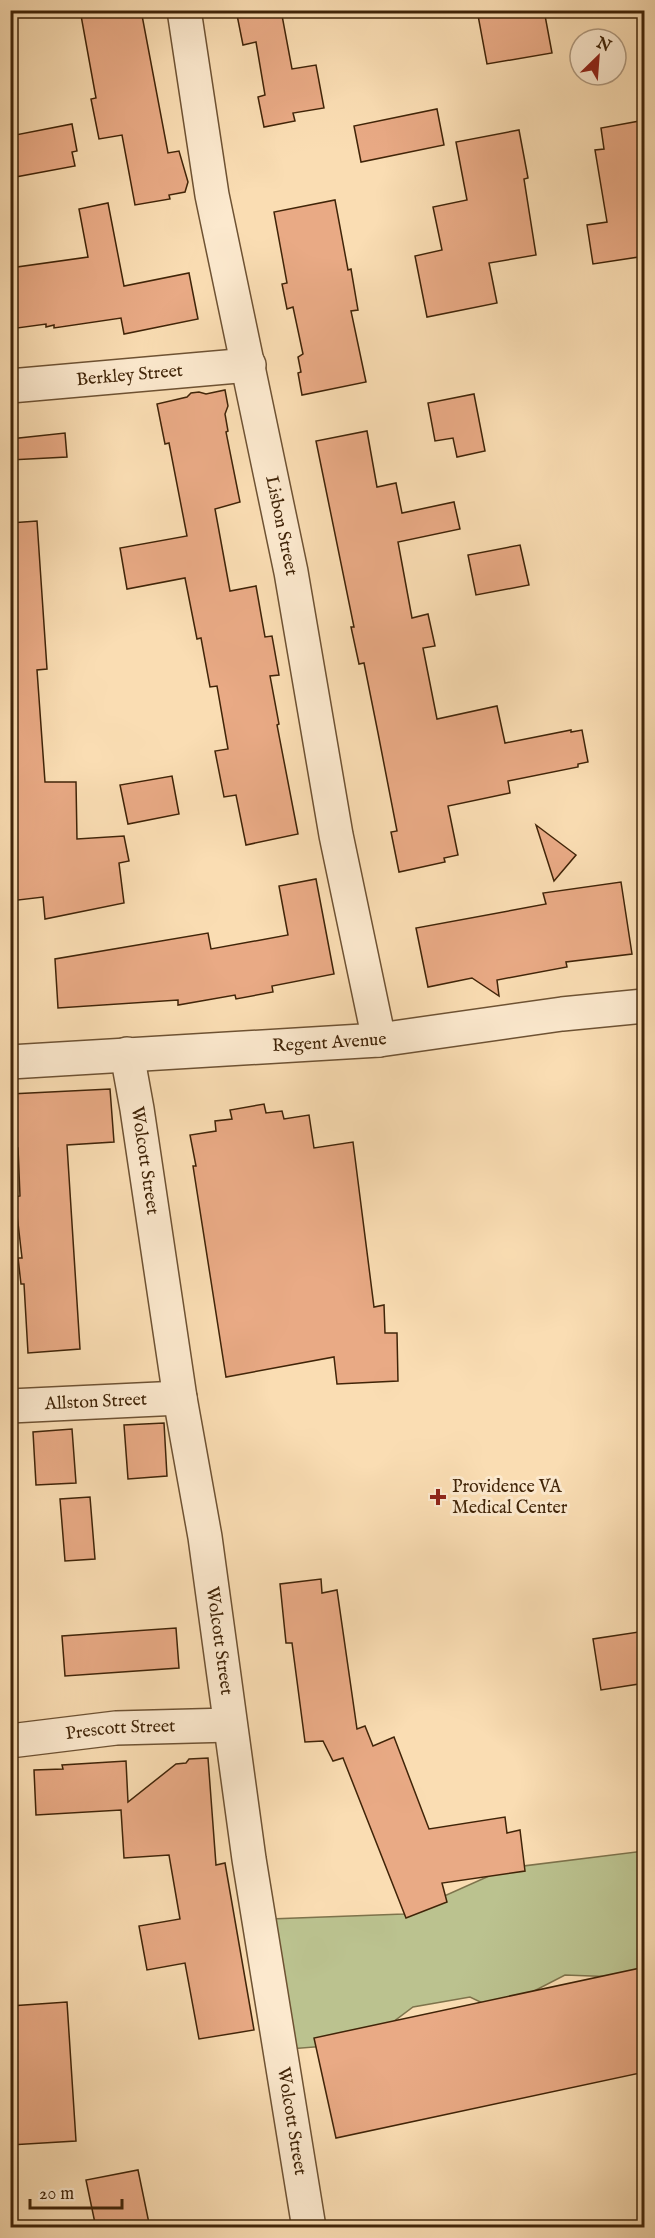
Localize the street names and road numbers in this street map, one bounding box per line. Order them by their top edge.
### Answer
street label: Berkley Street [75,359,184,392]
street label: Lisbon Street [260,474,303,577]
street label: Regent Avenue [272,1028,388,1058]
street label: Wolcott Street [125,1105,164,1216]
street label: Allston Street [43,1388,148,1416]
street label: Wolcott Street [200,1585,238,1696]
street label: Prescott Street [64,1715,176,1746]
street label: Wolcott Street [272,2065,312,2177]

